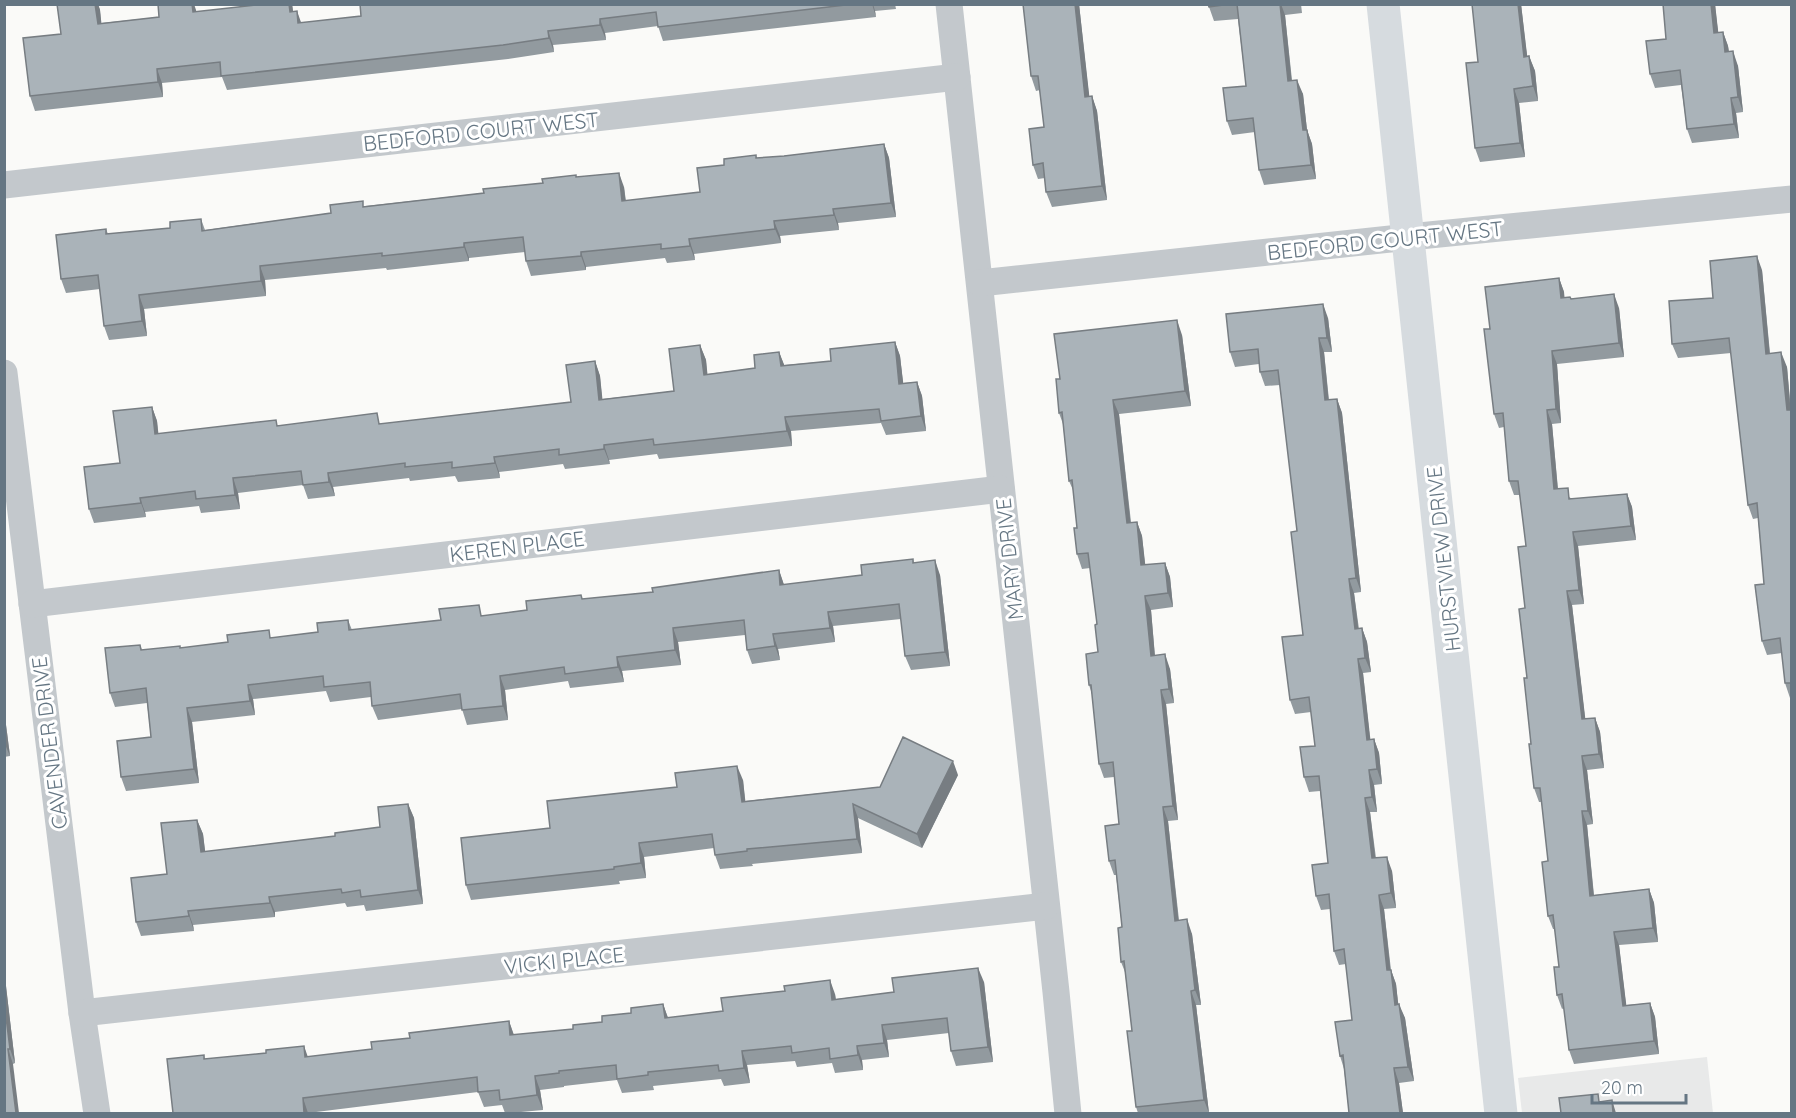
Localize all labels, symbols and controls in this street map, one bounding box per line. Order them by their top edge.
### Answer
street label: BEDFORD COURT WEST [362,106,600,156]
street label: BEDFORD COURT WEST [1266,215,1504,265]
street label: HURSTVIEW DRIVE [1420,465,1466,653]
street label: MARY DRIVE [990,497,1028,621]
street label: KEREN PLACE [448,525,586,567]
street label: CAVENDER DRIVE [26,655,72,831]
street label: VICKI PLACE [503,941,625,979]
scale bar [1592,1067,1686,1105]
text: 20 m [1601,1076,1643,1099]

